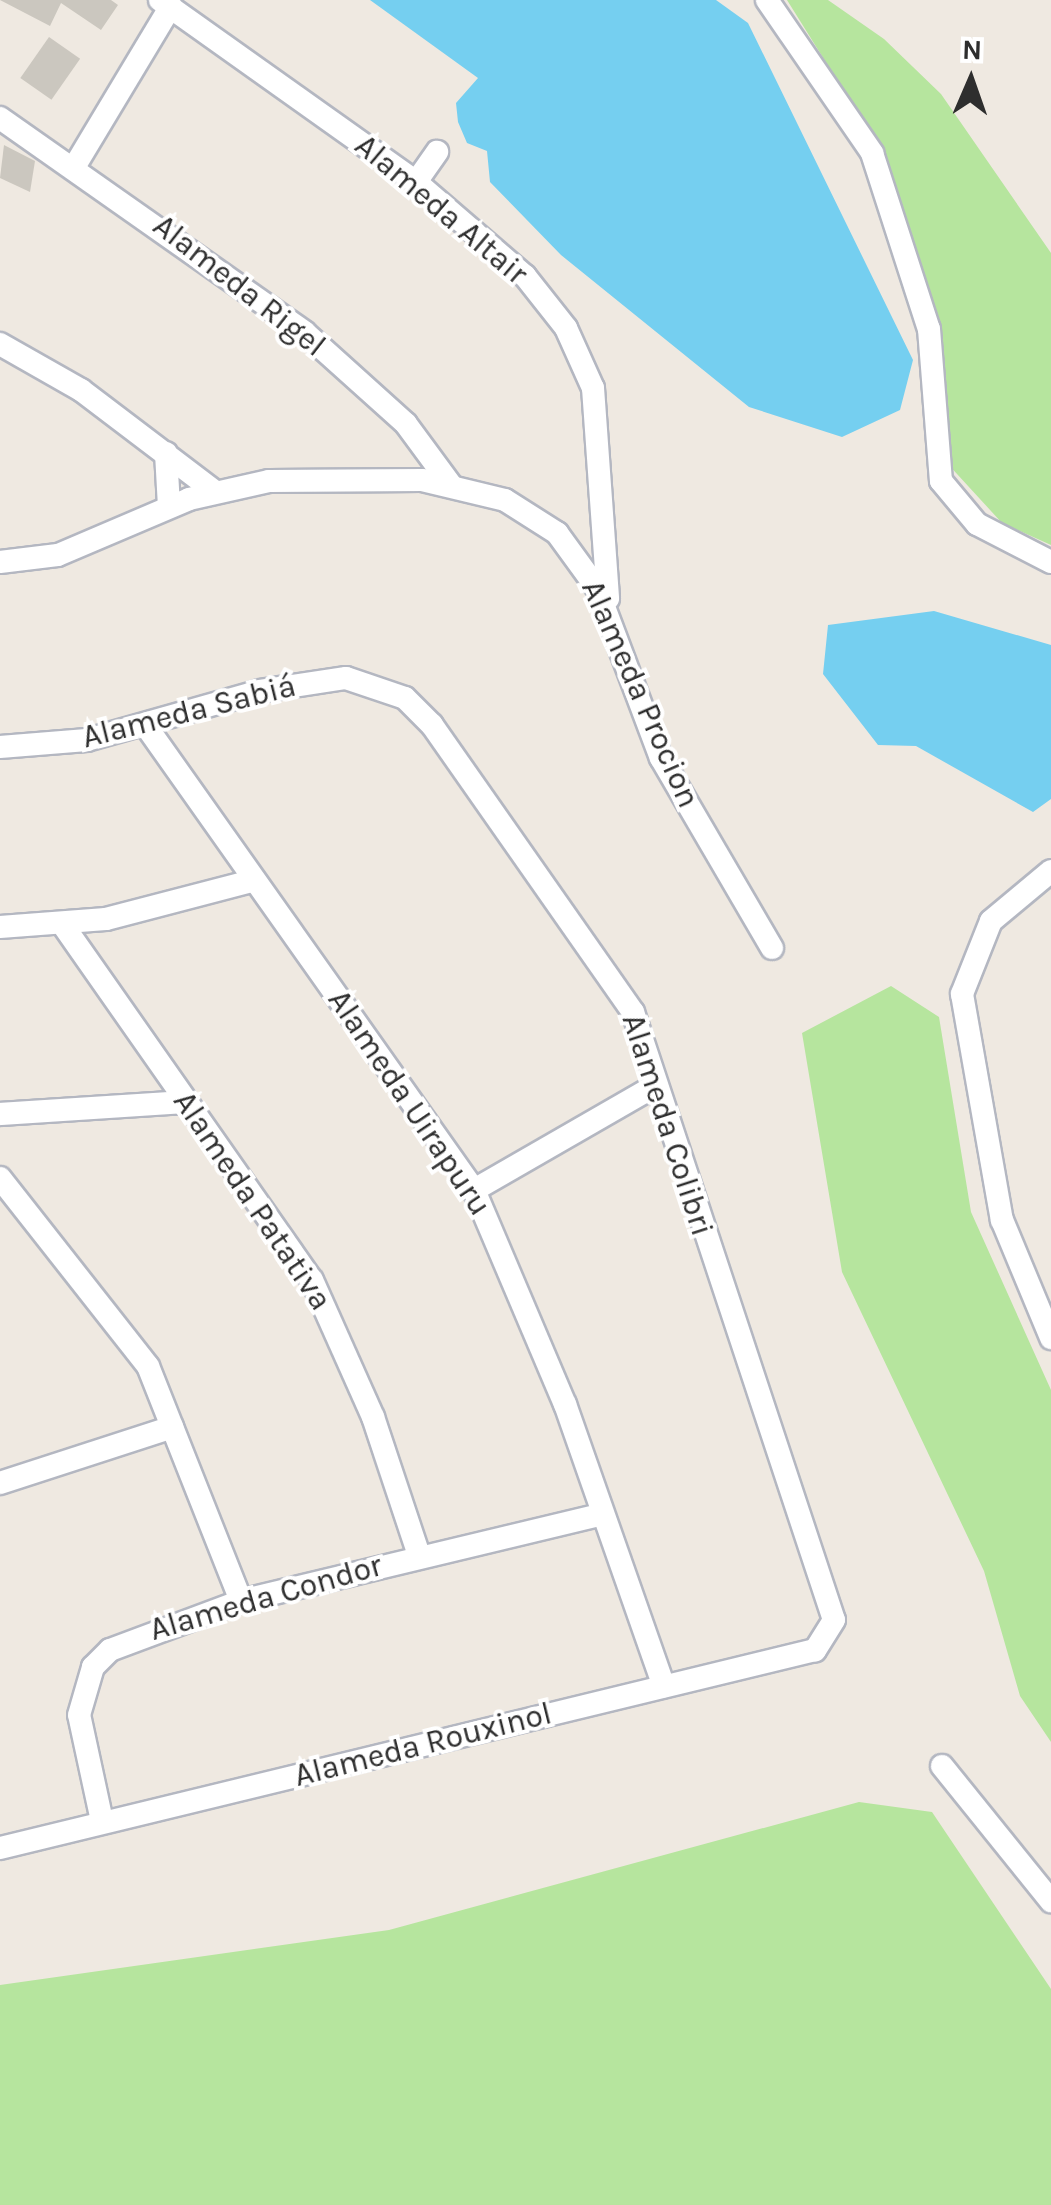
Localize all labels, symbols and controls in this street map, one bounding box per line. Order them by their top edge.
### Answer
north arrow [921,30,1021,130]
text: N [961,33,983,66]
street label: Alameda Altair [347,127,535,293]
street label: Alameda Rigel [145,207,333,365]
street label: Alameda Procion [573,574,707,814]
street label: Alameda Sabiá [78,667,300,757]
street label: Alameda Uirapuru [319,983,499,1223]
street label: Alameda Colibri [613,1009,721,1241]
street label: Alameda Patativa [165,1084,339,1318]
street label: Alameda Condor [145,1546,387,1650]
street label: Alameda Rouxinol [290,1694,556,1796]

